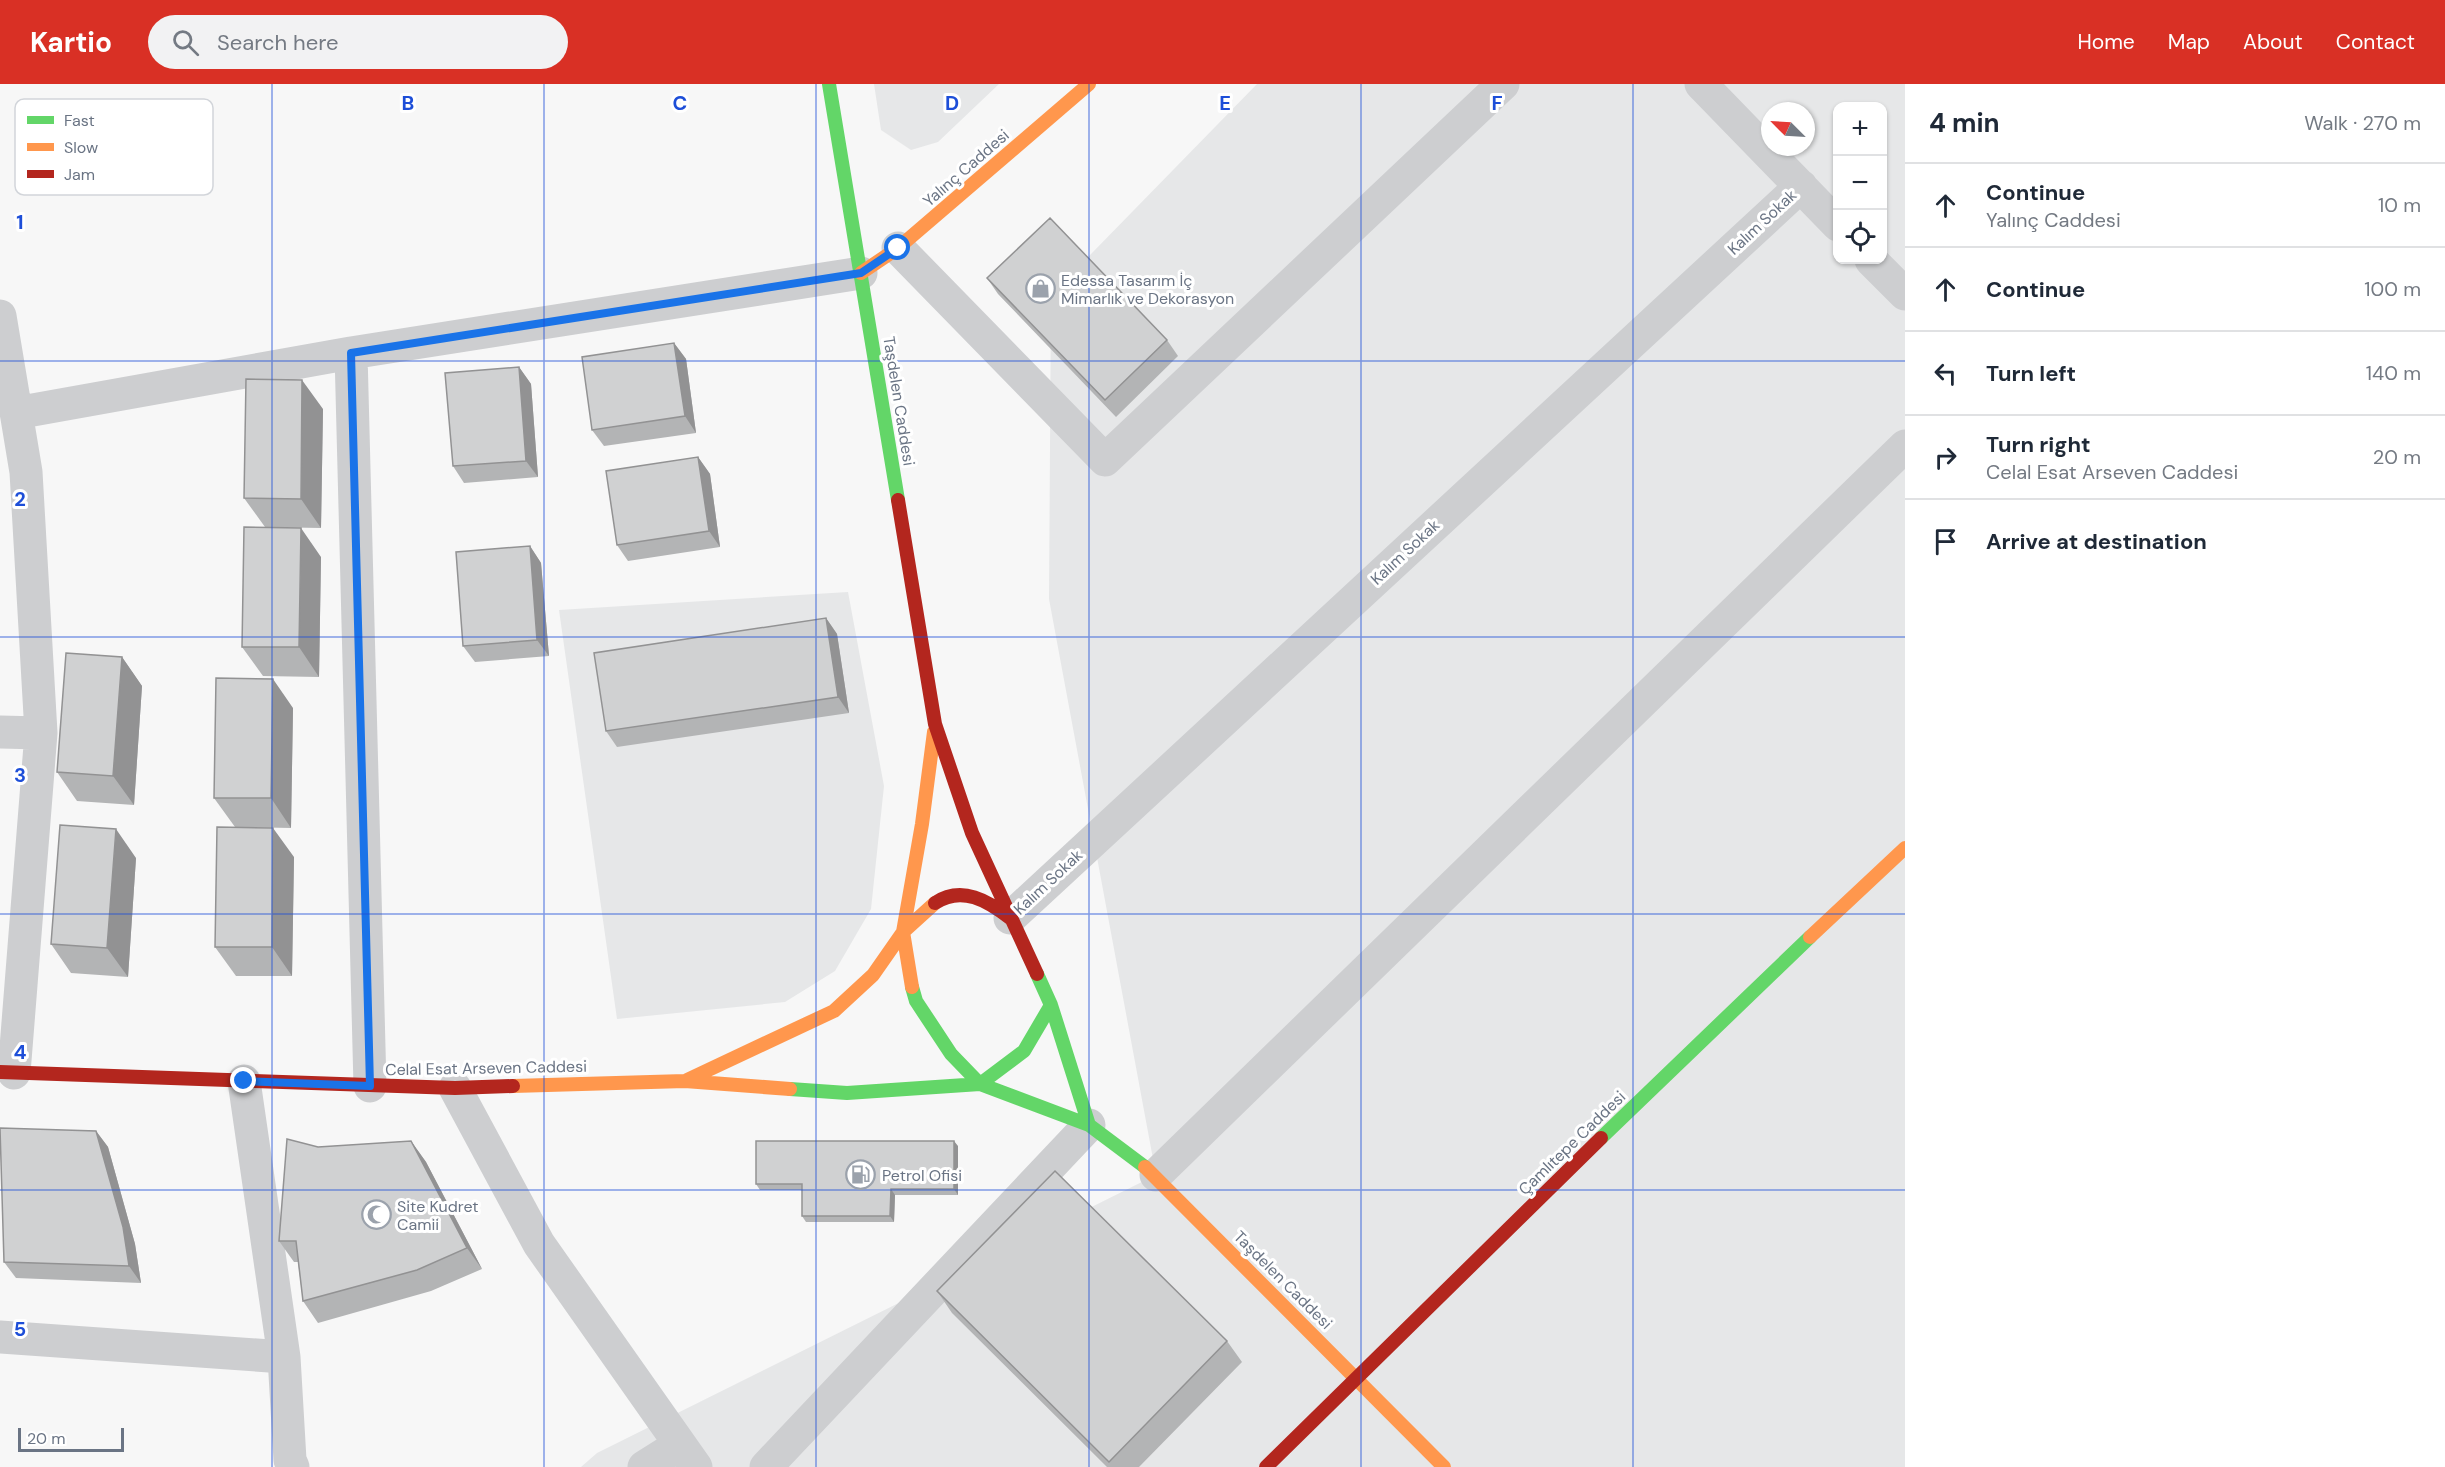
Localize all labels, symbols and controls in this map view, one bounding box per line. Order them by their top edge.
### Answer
search box [148,15,568,69]
text: Kartio [30,24,112,61]
icon: search [169,26,202,59]
text: Search here [217,28,338,57]
text: Home [2077,28,2135,56]
text: Map [2168,28,2210,56]
text: About [2243,28,2303,56]
text: Contact [2336,28,2415,56]
text: B [402,90,414,116]
text: C [673,90,687,116]
text: D [945,90,959,116]
text: E [1219,90,1231,116]
text: F [1491,90,1503,116]
legend [15,99,213,195]
north arrow [1761,102,1815,156]
map controls [1833,102,1887,264]
button: + [1833,102,1887,156]
text: 4 min [1929,106,2000,140]
text: Fast [64,110,95,131]
text: Walk · 270 m [2304,110,2421,136]
street label: Yalınç Caddesi [918,125,1014,211]
text: Slow [64,137,98,158]
button: − [1833,156,1887,210]
text: Jam [64,164,95,185]
text: Continue [1986,178,2085,207]
street label: Kalım Sokak [1723,185,1801,259]
icon: ahead [1929,189,1962,222]
text: 10 m [2378,192,2421,218]
text: Yalınç Caddesi [1986,207,2121,233]
text: 1 [16,209,24,235]
button: locate [1833,210,1887,264]
route start [884,234,910,260]
place label: Edessa Tasarım İç Mimarlık ve Dekorasyon [1061,270,1234,309]
shop icon: Edessa Tasarım İç Mimarlık ve Dekorasyon [1024,273,1056,305]
icon: ahead [1929,273,1962,306]
text: Continue [1986,275,2085,304]
text: 100 m [2364,276,2421,302]
street label: Taşdelen Caddesi [878,335,920,467]
icon: left [1929,357,1962,390]
text: Turn left [1986,359,2076,388]
text: 140 m [2366,360,2421,386]
text: Turn right [1986,430,2091,459]
icon: right [1929,441,1962,474]
text: 20 m [2373,444,2421,470]
text: Celal Esat Arseven Caddesi [1986,459,2238,485]
text: 2 [14,486,26,512]
street label: Kalım Sokak [1366,515,1444,589]
icon: arrive [1929,525,1962,558]
text: Arrive at destination [1986,527,2207,556]
text: 3 [14,762,26,788]
street label: Kalım Sokak [1009,845,1087,919]
text: 4 [14,1039,27,1065]
street label: Celal Esat Arseven Caddesi [385,1056,587,1080]
route end [230,1067,256,1093]
street label: Çamlıtepe Caddesi [1514,1086,1630,1200]
fuel station icon: Petrol Ofisi [845,1159,877,1191]
place label: Petrol Ofisi [882,1165,962,1186]
place label: Site Kudret Camii [397,1196,479,1235]
mosque icon: Site Kudret Camii [360,1199,392,1231]
street label: Taşdelen Caddesi [1229,1226,1337,1334]
text: 5 [14,1316,26,1342]
scale bar [18,1425,124,1452]
text: 20 m [27,1428,66,1449]

